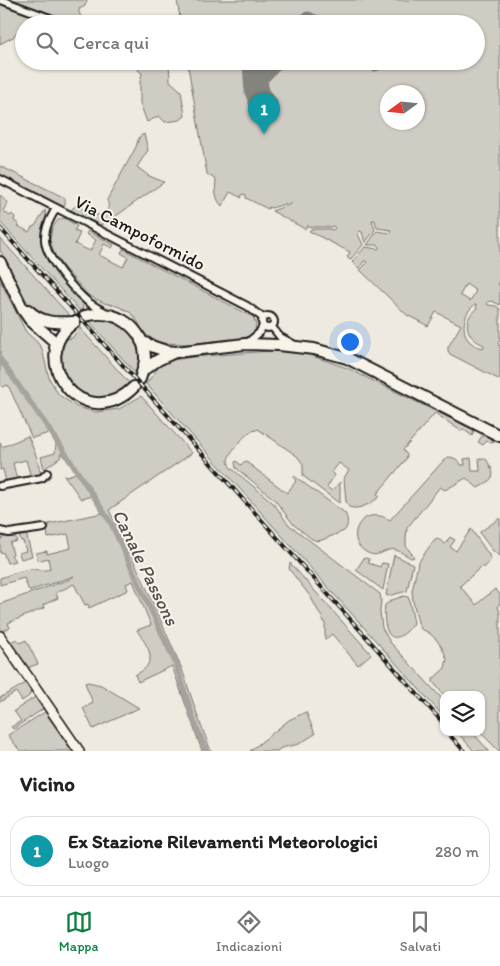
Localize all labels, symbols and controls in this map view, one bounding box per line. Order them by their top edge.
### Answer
search box [15,15,485,70]
icon: search [33,29,61,57]
text: Cerca qui [73,31,149,54]
north arrow [380,85,425,130]
pin: 1 [248,93,280,134]
street label: Via Campoformido [71,191,209,275]
your location [337,329,363,355]
water label: Canale Passons [107,505,184,630]
map controls [440,691,485,736]
button: layers [440,691,485,736]
text: Vicino [20,771,75,796]
text: Ex Stazione Rilevamenti Meteorologici [68,830,378,853]
text: 1 [33,842,41,861]
text: 280 m [435,842,479,861]
text: Luogo [68,853,109,872]
tab: Mappa [59,908,98,955]
tab: Indicazioni [216,908,282,955]
tab: Salvati [400,908,441,955]

